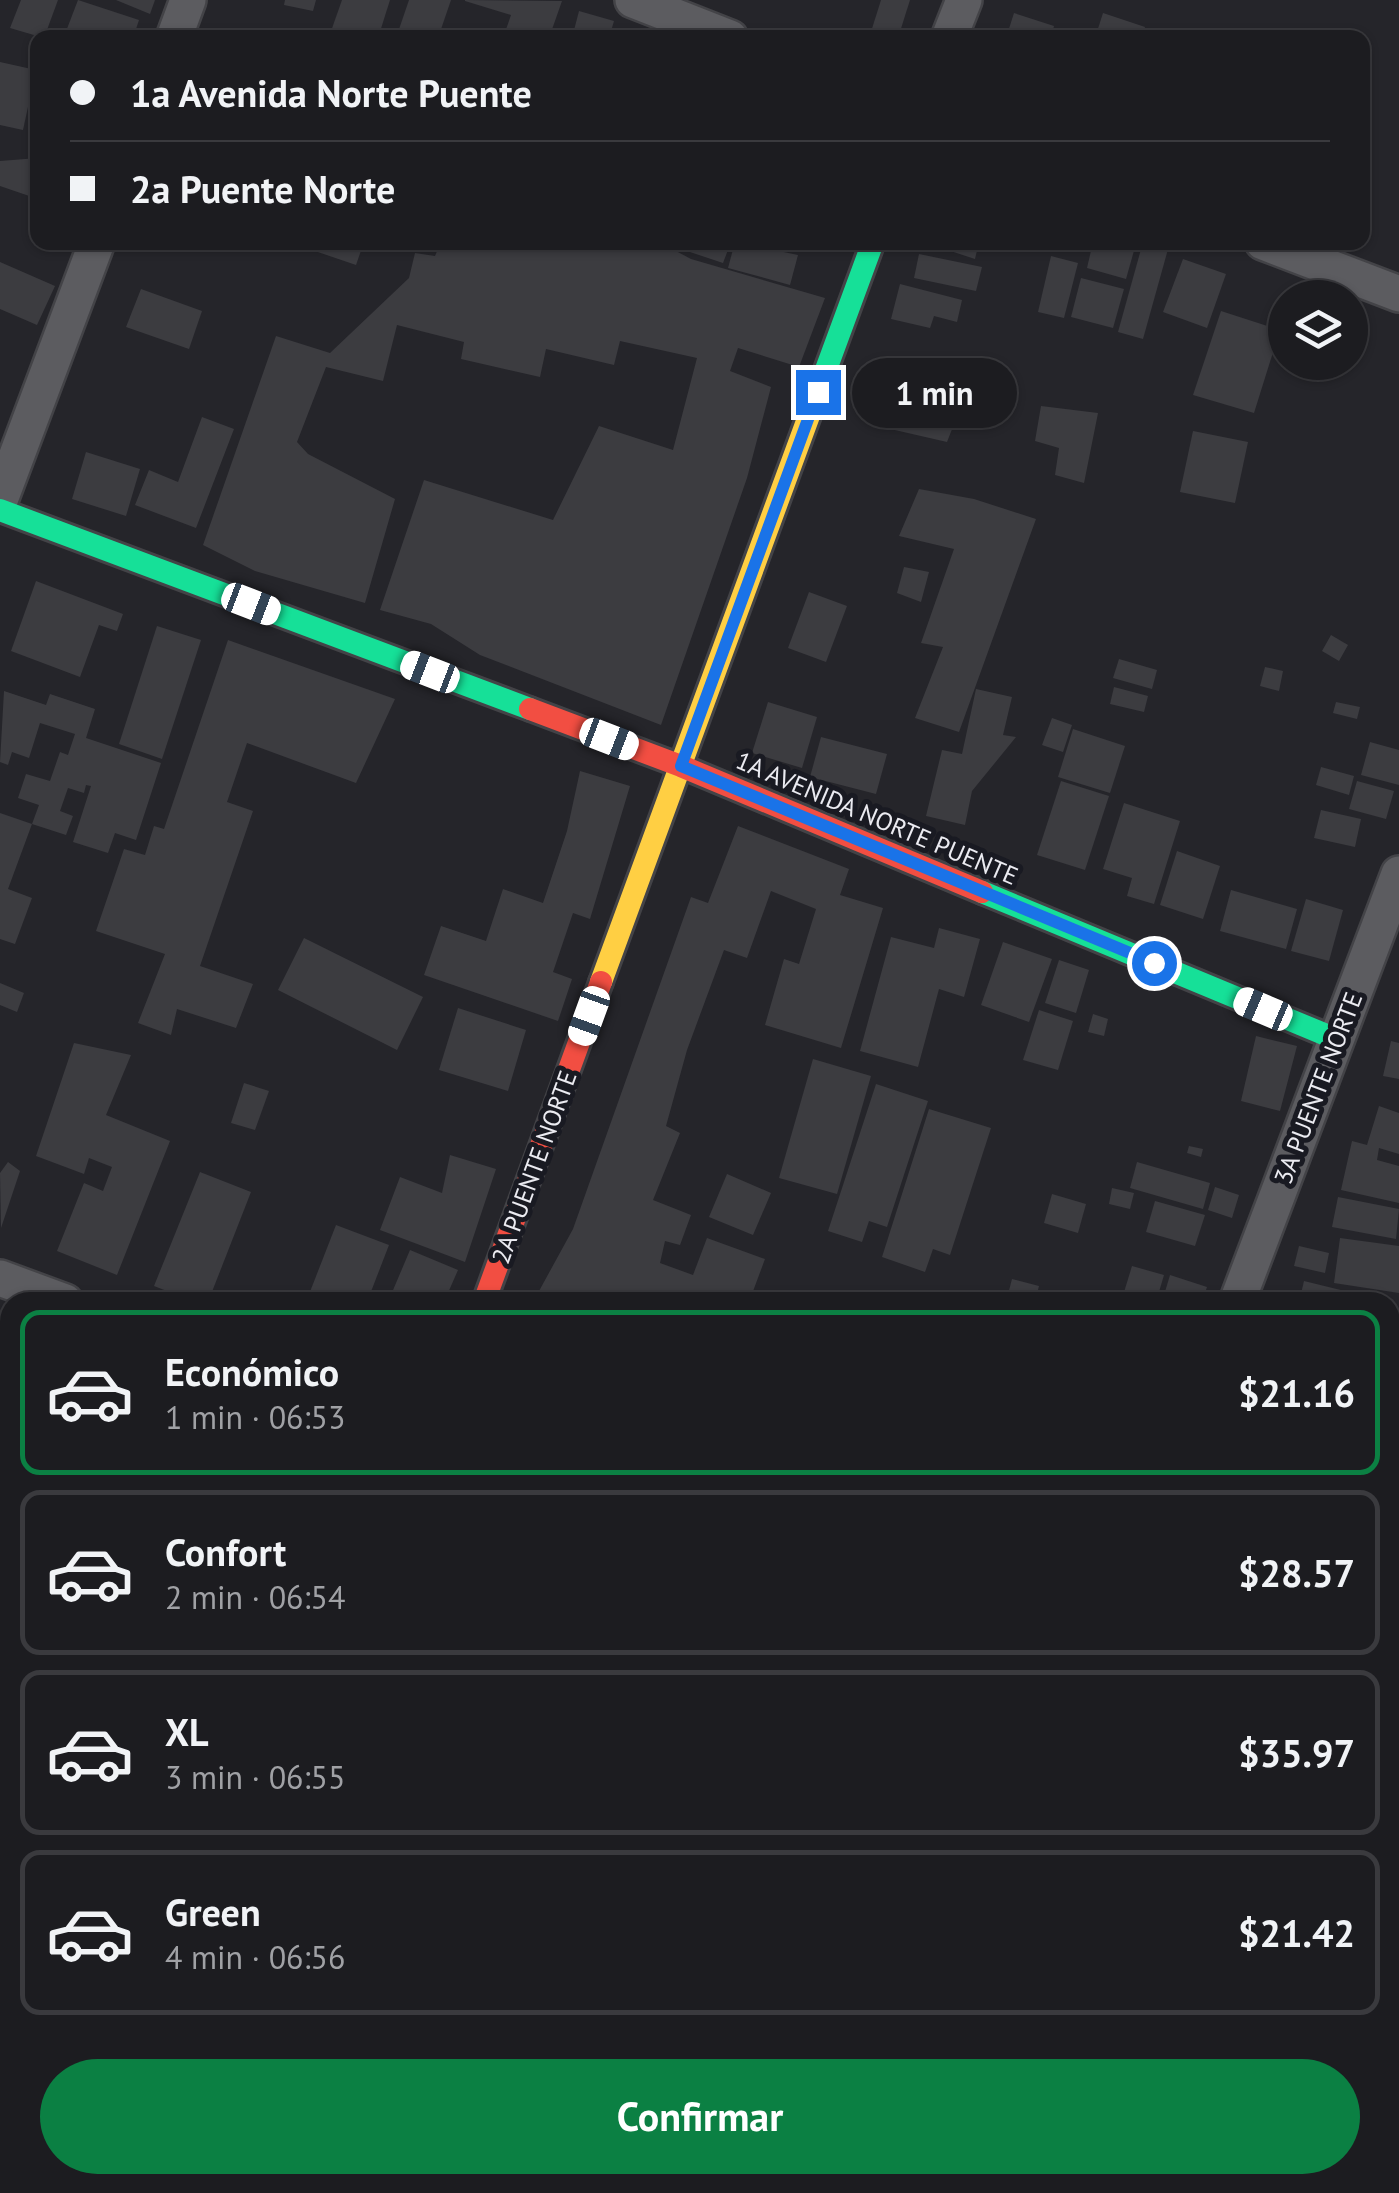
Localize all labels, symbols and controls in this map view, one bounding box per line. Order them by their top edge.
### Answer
text: 1a Avenida Norte Puente [130,68,532,117]
text: 2a Puente Norte [130,164,395,213]
map controls [1268,280,1368,380]
button: layers [1268,280,1368,380]
callout: 1 min [853,357,1018,427]
route end [796,370,841,415]
text: 1 min [895,372,974,414]
car [218,579,284,629]
car [397,647,463,697]
car [576,714,642,764]
street label: 1A AVENIDA NORTE PUENTE [731,744,1023,892]
route start [1132,941,1177,986]
car [565,983,613,1049]
car [1230,983,1296,1035]
street label: 3A PUENTE NORTE [1267,988,1369,1188]
street label: 2A PUENTE NORTE [484,1066,584,1268]
text: Económico [165,1347,339,1396]
icon: car [45,1348,135,1438]
text: $21.16 [1238,1368,1355,1417]
text: 1 min · 06:53 [165,1396,345,1438]
text: Confort [165,1527,286,1576]
icon: car [45,1528,135,1618]
text: $28.57 [1238,1548,1355,1597]
text: 2 min · 06:54 [165,1576,345,1618]
text: XL [165,1707,209,1756]
icon: car [45,1708,135,1798]
text: $35.97 [1238,1728,1355,1777]
text: 3 min · 06:55 [165,1756,345,1798]
text: Green [165,1887,261,1936]
icon: car [45,1888,135,1978]
text: $21.42 [1238,1908,1355,1957]
text: 4 min · 06:56 [165,1936,345,1978]
button: Confirmar [40,2059,1360,2174]

